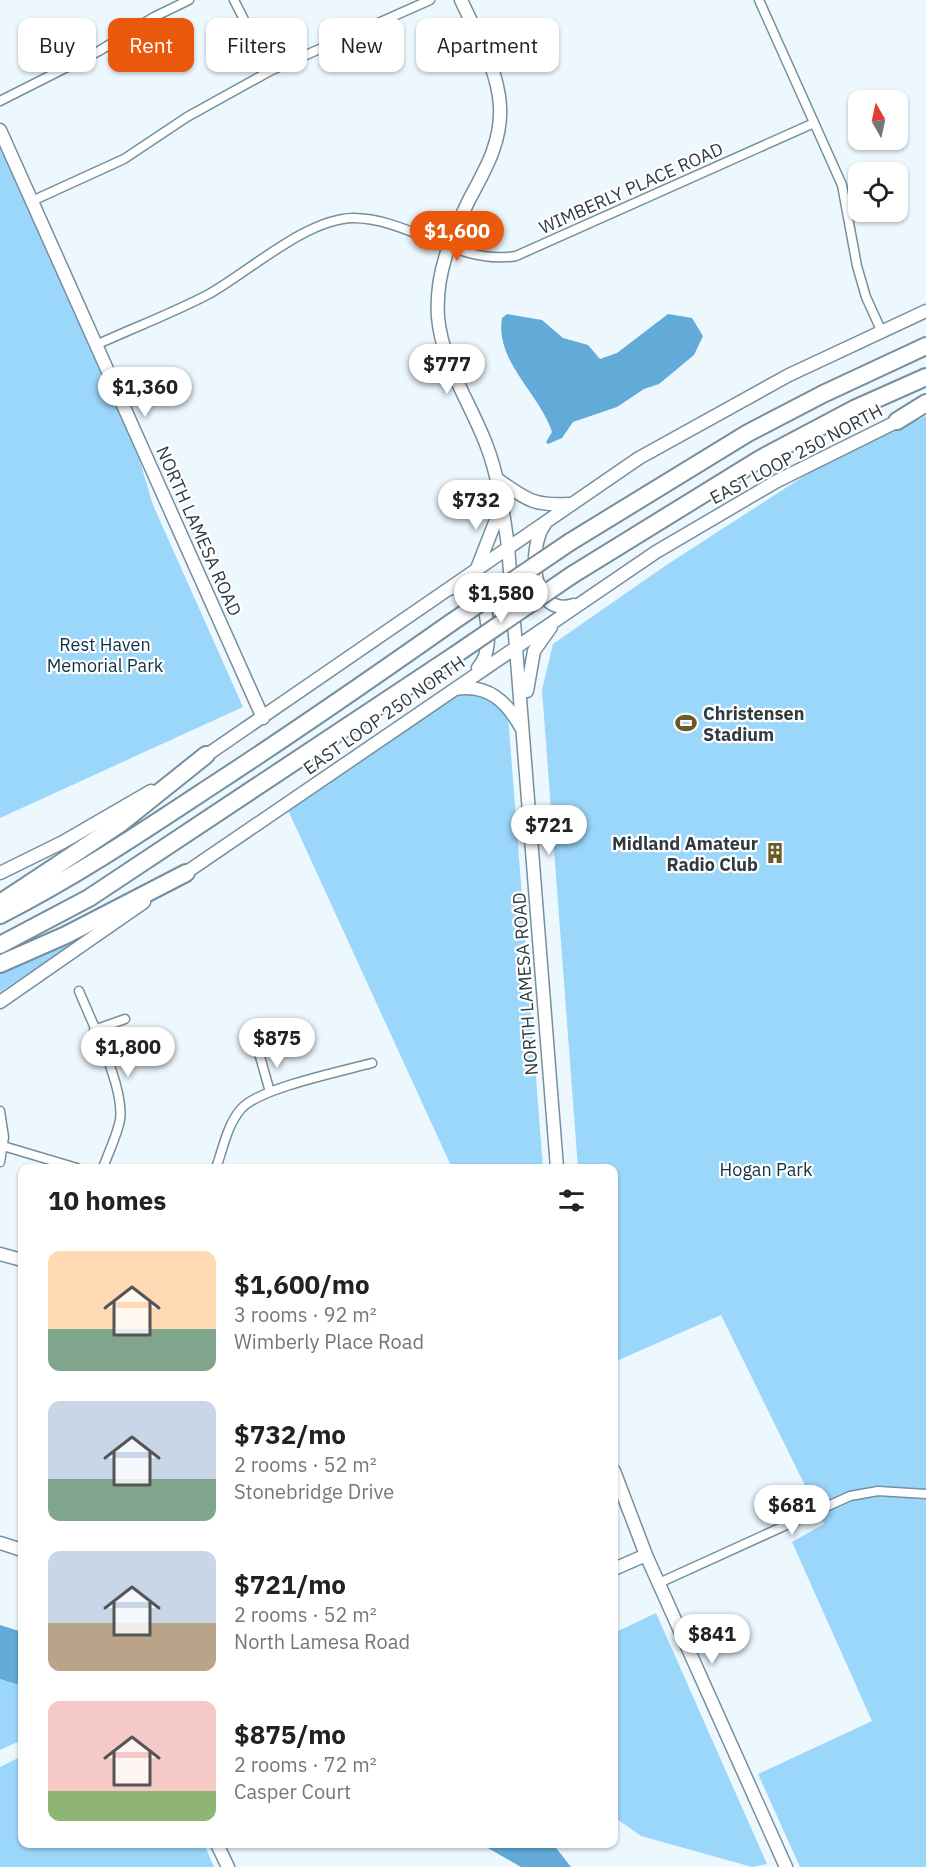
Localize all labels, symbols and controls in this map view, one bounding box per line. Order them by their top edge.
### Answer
chip: Buy [18,18,96,72]
chip: Rent [108,18,194,72]
chip: Filters [206,18,307,72]
chip: New [319,18,404,72]
chip: Apartment [416,18,559,72]
north arrow [848,90,908,150]
map controls [848,90,908,222]
street label: WIMBERLY PLACE ROAD [535,137,727,239]
button: locate [848,162,908,222]
pin: $1,600 [408,211,506,262]
text: $1,600 [424,217,490,244]
pin: $777 [411,344,483,395]
text: $777 [423,350,471,377]
pin: $1,360 [96,367,194,418]
text: $1,360 [112,373,178,400]
street label: EAST LOOP 250 NORTH [706,399,886,509]
street label: NORTH LAMESA ROAD [151,442,247,620]
pin: $732 [440,480,512,531]
text: $732 [452,486,500,513]
pin: $1,580 [452,573,550,624]
text: $1,580 [468,579,534,606]
park label: Rest Haven Memorial Park [47,633,164,677]
street label: EAST LOOP 250 NORTH [299,650,469,780]
place label: Christensen Stadium [703,702,804,746]
sports icon: Christensen Stadium [674,711,698,735]
pin: $721 [513,805,585,856]
text: $721 [525,811,573,838]
place label: Midland Amateur Radio Club [612,832,758,876]
building icon: Midland Amateur Radio Club [763,841,787,865]
street label: NORTH LAMESA ROAD [507,892,543,1076]
pin: $875 [241,1018,313,1069]
text: $875 [253,1024,301,1051]
pin: $1,800 [79,1027,177,1078]
text: $1,800 [95,1033,161,1060]
park label: Hogan Park [720,1158,813,1181]
text: 10 homes [48,1183,166,1217]
icon: filters [555,1184,588,1217]
text: $1,600/mo [234,1267,370,1301]
icon: home [96,1275,168,1347]
text: 3 rooms · 92 m² [234,1301,377,1328]
text: Wimberly Place Road [234,1328,424,1355]
text: $732/mo [234,1417,346,1451]
icon: home [96,1425,168,1497]
text: 2 rooms · 52 m² [234,1451,377,1478]
text: Stonebridge Drive [234,1478,394,1505]
pin: $681 [756,1485,828,1536]
text: $681 [768,1491,816,1518]
text: $721/mo [234,1567,346,1601]
icon: home [96,1575,168,1647]
text: 2 rooms · 52 m² [234,1601,377,1628]
pin: $841 [676,1614,748,1665]
text: $841 [688,1620,736,1647]
text: North Lamesa Road [234,1628,410,1655]
text: $875/mo [234,1717,346,1751]
icon: home [96,1725,168,1797]
text: 2 rooms · 72 m² [234,1751,377,1778]
text: Casper Court [234,1778,351,1805]

